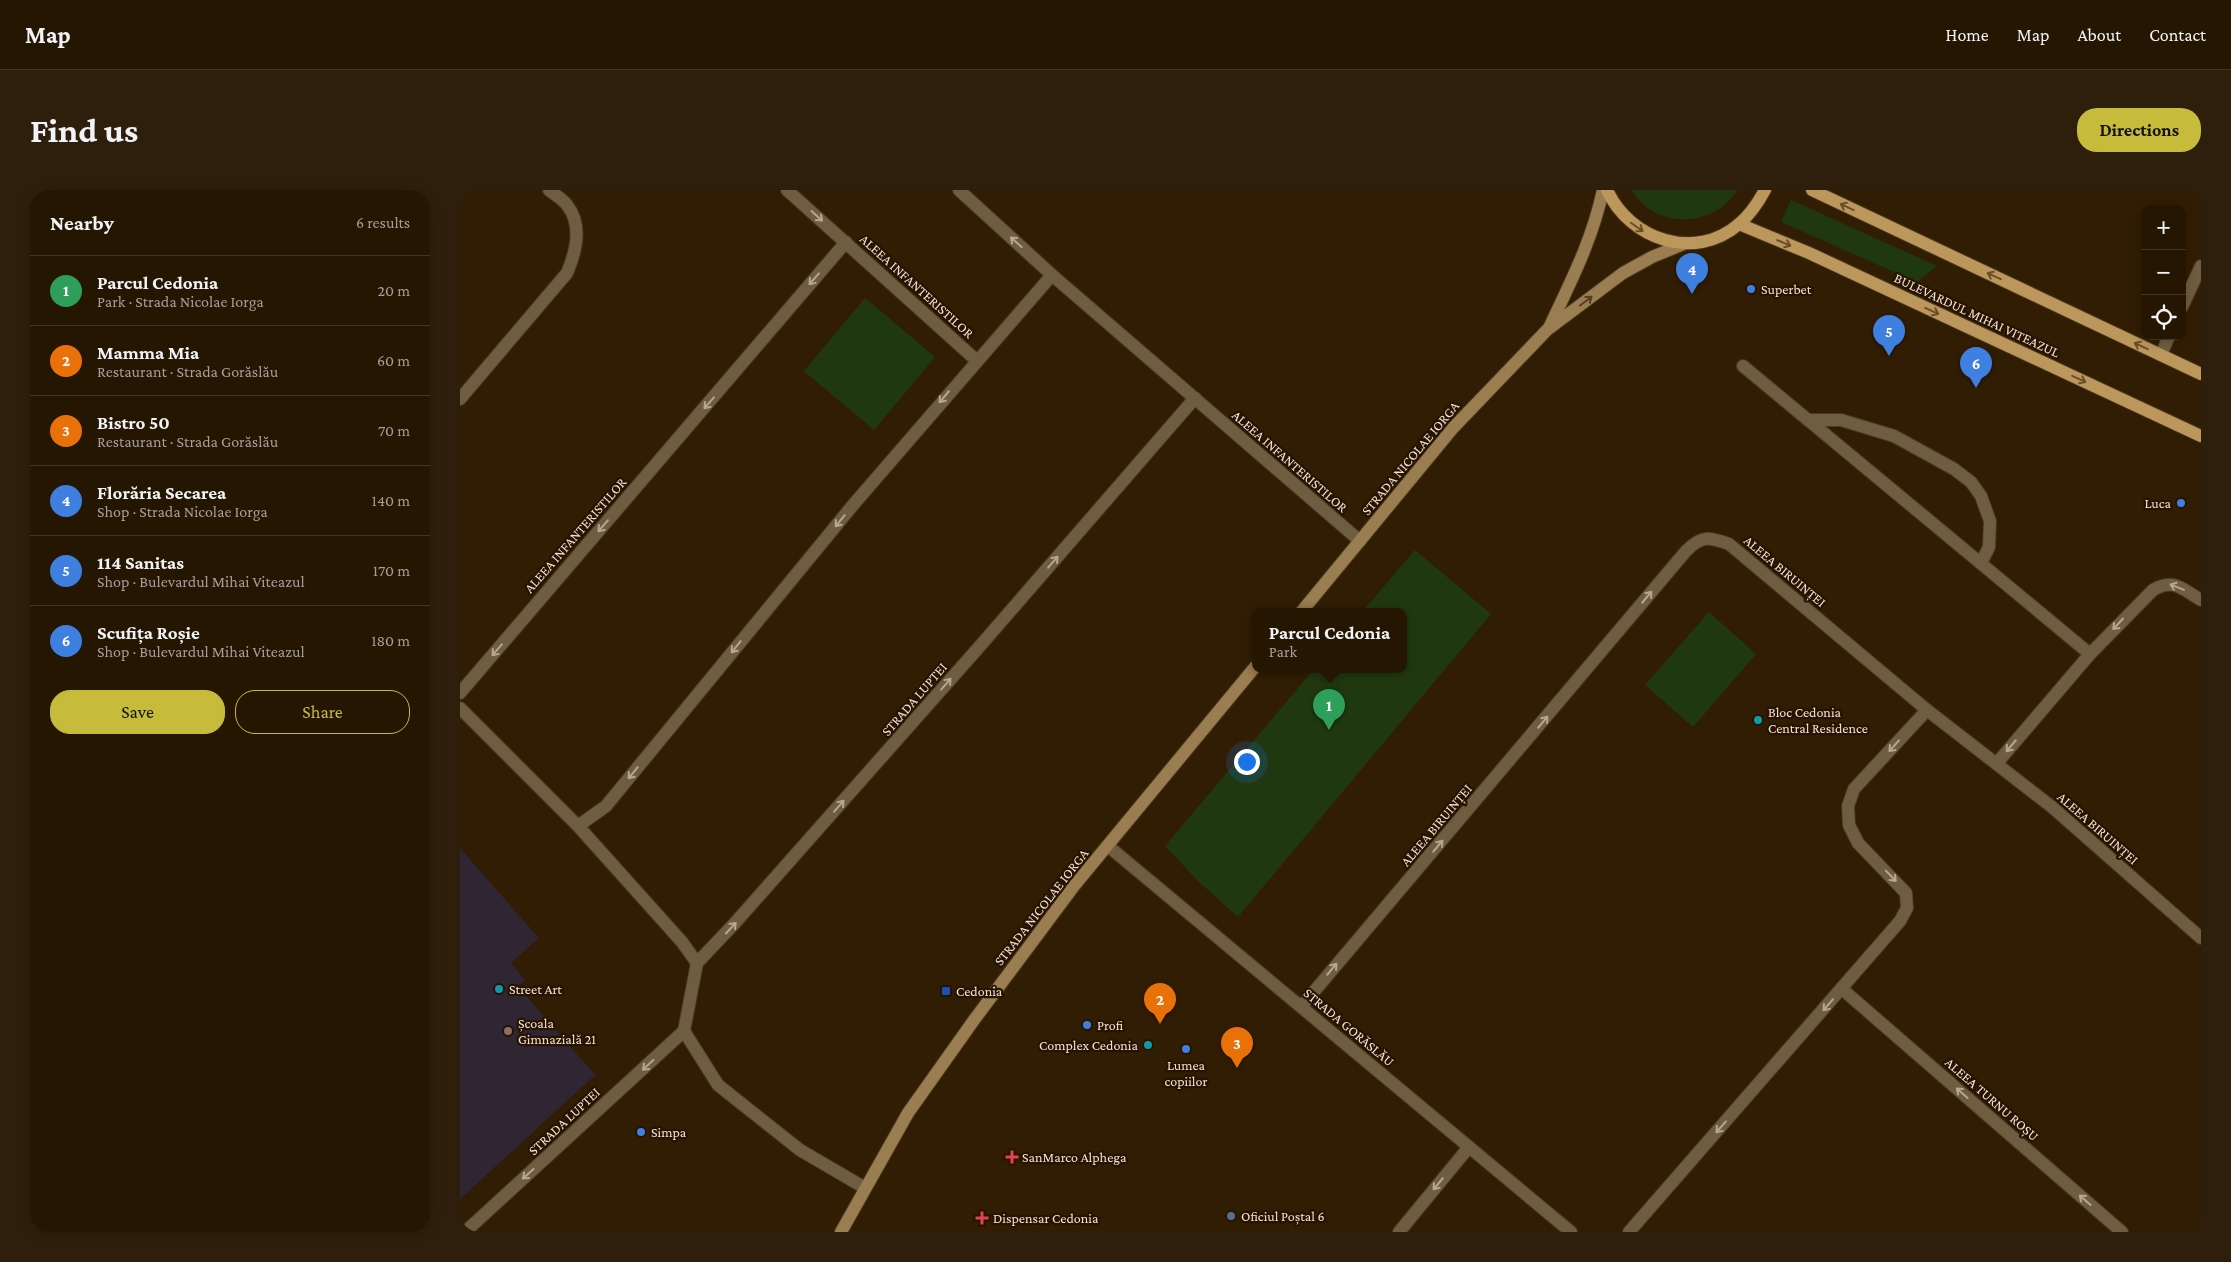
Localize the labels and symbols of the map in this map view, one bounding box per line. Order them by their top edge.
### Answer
one-way arrow [1840,201,1855,211]
one-way arrow [810,210,823,222]
one-way arrow [1630,222,1644,232]
street label: ALEEA INFANTERISTILOR [857,231,977,341]
one-way arrow [1009,236,1022,248]
one-way arrow [1776,239,1791,248]
pin: 4 [1676,253,1708,294]
street label: BULEVARDUL MIHAI VITEAZUL [1892,270,2062,360]
one-way arrow [1987,271,2002,280]
one-way arrow [809,273,820,286]
place label: Superbet [1761,281,1812,297]
marker: Superbet [1745,283,1757,295]
one-way arrow [1579,296,1593,306]
one-way arrow [1924,306,1939,316]
pin: 5 [1873,315,1905,356]
one-way arrow [2134,340,2149,350]
pin: 6 [1960,347,1992,388]
one-way arrow [2071,375,2086,384]
one-way arrow [939,391,950,404]
one-way arrow [703,396,714,409]
street label: STRADA NICOLAE IORGA [1358,398,1462,518]
street label: ALEEA INFANTERISTILOR [1229,407,1351,516]
street label: ALEEA INFANTERISTILOR [521,474,630,596]
place label: Luca [2144,495,2172,511]
marker: Luca [2175,497,2187,509]
one-way arrow [834,515,845,528]
one-way arrow [597,520,609,533]
street label: ALEEA BIRUINȚEI [1739,532,1829,611]
one-way arrow [1047,556,1058,569]
one-way arrow [2170,582,2185,592]
one-way arrow [1642,591,1653,604]
one-way arrow [2112,618,2124,630]
one-way arrow [731,640,742,653]
one-way arrow [491,643,503,656]
street label: STRADA LUPTEI [878,659,950,739]
one-way arrow [941,678,952,691]
pin: 1 [1313,689,1345,730]
place label: Bloc Cedonia Central Residence [1768,704,1868,736]
marker: Bloc Cedonia Central Residence [1752,714,1764,726]
one-way arrow [1537,716,1548,729]
one-way arrow [1888,739,1900,752]
one-way arrow [2006,740,2017,753]
your location [1234,749,1260,775]
one-way arrow [628,766,639,779]
street label: ALEEA BIRUINȚEI [1397,781,1476,871]
street label: ALEEA BIRUINȚEI [2053,788,2142,869]
one-way arrow [833,800,845,813]
one-way arrow [1432,839,1443,852]
street label: STRADA NICOLAE IORGA [991,846,1091,968]
one-way arrow [1885,870,1897,882]
one-way arrow [725,921,737,934]
one-way arrow [1327,963,1338,976]
place label: Street Art [509,981,562,997]
marker: Street Art [493,983,505,995]
place label: Cedonia [956,983,1003,999]
pin: 2 [1144,983,1176,1024]
street label: STRADA GORĂSLĂU [1301,984,1397,1070]
marker: Cedonia [940,985,952,997]
one-way arrow [1823,998,1834,1011]
place label: Școala Gimnazială 21 [518,1015,596,1047]
place label: Profi [1097,1017,1124,1033]
marker: Profi [1081,1019,1093,1031]
marker: Școala Gimnazială 21 [502,1025,514,1037]
pin: 3 [1221,1027,1253,1068]
place label: Complex Cedonia [1039,1037,1139,1053]
marker: Complex Cedonia [1142,1039,1154,1051]
marker: Lumea copiilor [1180,1043,1192,1055]
street label: ALEEA TURNU ROȘU [1941,1054,2042,1145]
place label: Lumea copiilor [1165,1057,1207,1089]
one-way arrow [641,1059,654,1070]
street label: STRADA LUPTEI [525,1084,603,1158]
one-way arrow [1956,1088,1969,1099]
one-way arrow [1716,1120,1727,1133]
place label: Simpa [651,1124,687,1140]
marker: Simpa [635,1126,647,1138]
place label: SanMarco Alphega [1022,1149,1127,1165]
marker: SanMarco Alphega [1006,1151,1018,1163]
one-way arrow [522,1168,535,1180]
one-way arrow [1433,1178,1444,1191]
one-way arrow [2079,1195,2092,1206]
place label: Oficiul Poștal 6 [1241,1208,1325,1225]
place label: Dispensar Cedonia [993,1210,1099,1226]
marker: Oficiul Poștal 6 [1225,1210,1237,1222]
marker: Dispensar Cedonia [975,1211,989,1225]

